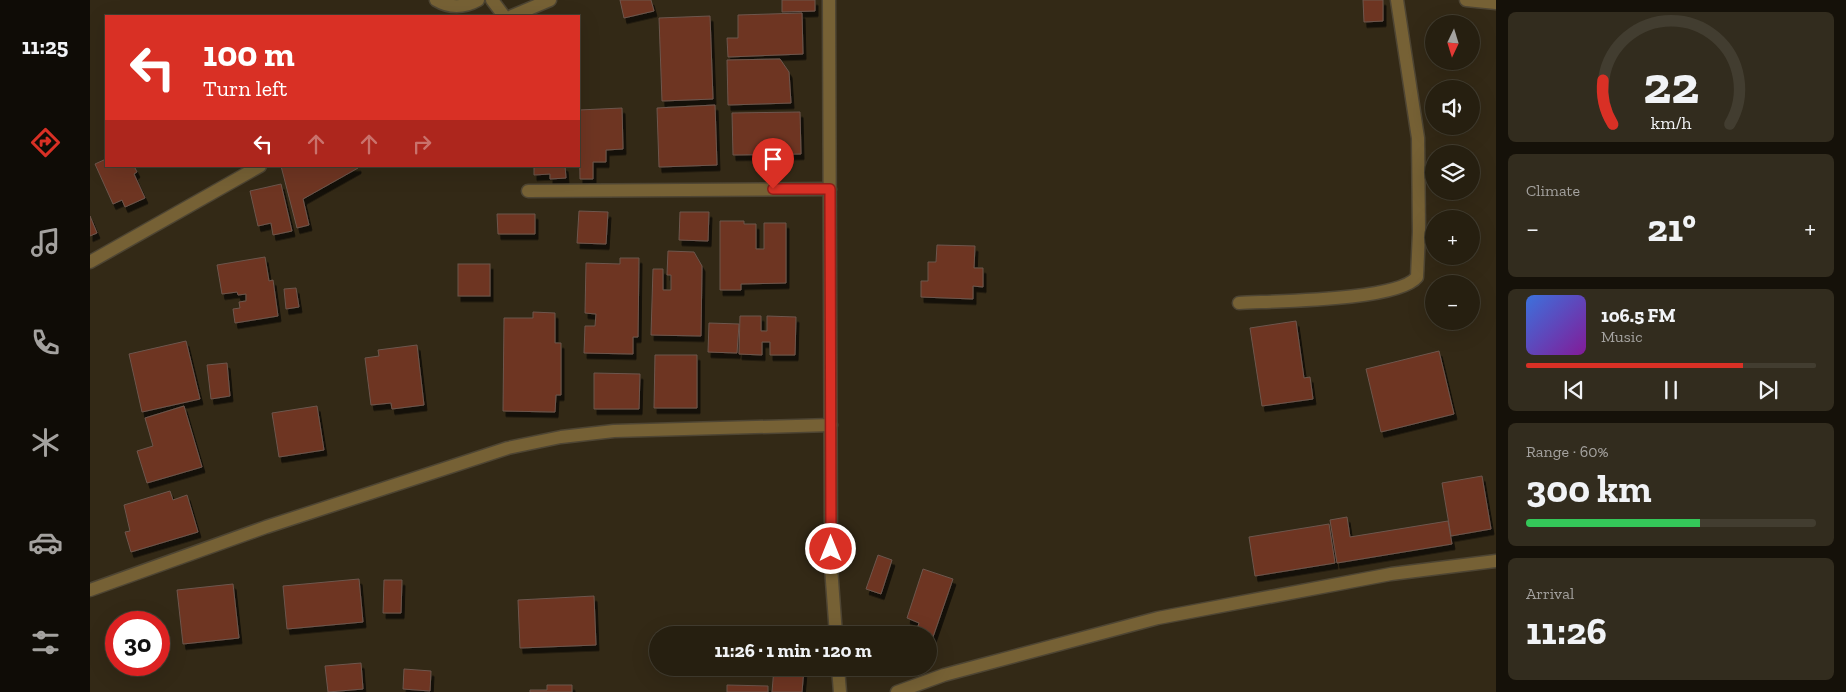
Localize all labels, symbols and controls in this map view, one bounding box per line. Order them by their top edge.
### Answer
north arrow [1425,15,1480,70]
map controls [1425,15,1480,330]
text: 11:25 [22,33,68,60]
text: 100 m [203,33,295,75]
icon: left [120,35,185,100]
text: 22 [1643,54,1699,116]
text: Turn left [203,75,287,102]
button: sound [1425,80,1480,135]
text: km/h [1651,112,1691,134]
icon: directions [28,125,63,160]
icon: left [249,130,277,158]
icon: ahead [302,130,330,158]
icon: ahead [355,130,383,158]
icon: right [408,130,436,158]
pin [752,138,794,189]
icon: arrive [759,145,787,173]
button: layers [1425,145,1480,200]
text: Climate [1526,181,1580,200]
text: 21° [1647,205,1696,251]
button: + [1425,210,1480,265]
text: − [1526,212,1539,245]
text: + [1804,212,1816,245]
icon: music [28,225,63,260]
button: − [1425,275,1480,330]
text: 106.5 FM [1601,304,1675,327]
icon: phone [28,325,63,360]
text: Music [1601,327,1643,346]
icon: previous [1560,376,1588,404]
icon: pause [1657,376,1685,404]
icon: next [1754,376,1782,404]
icon: climate [28,425,63,460]
text: Range · 60% [1526,442,1609,461]
text: 300 km [1526,466,1651,512]
position arrow [804,522,856,574]
icon: car [28,525,63,560]
text: Arrival [1526,584,1574,603]
text: 11:26 [1526,608,1607,654]
speed limit sign: 30 [105,611,170,676]
icon: filters [28,625,63,660]
text: 11:26 · 1 min · 120 m [714,639,872,662]

